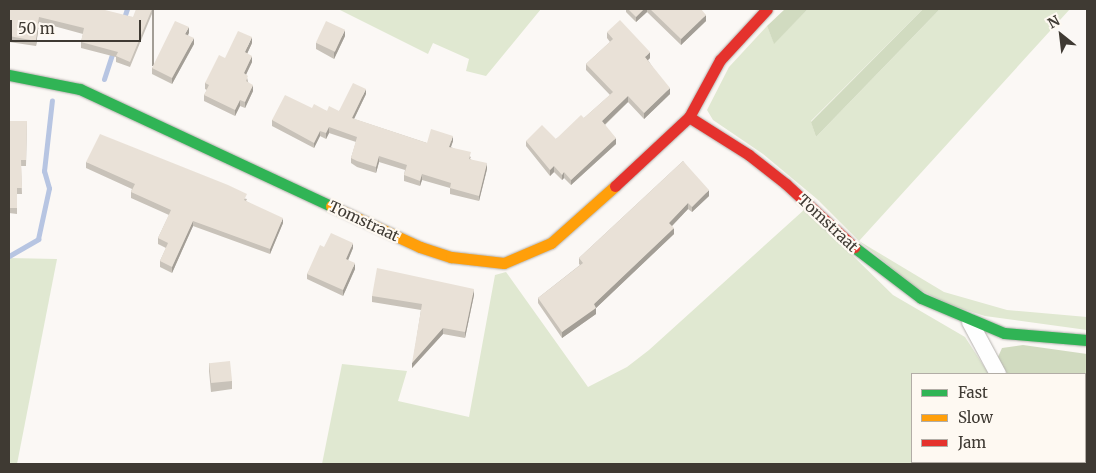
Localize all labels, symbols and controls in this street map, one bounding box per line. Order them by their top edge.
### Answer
scale bar [12,10,144,42]
north arrow [1036,10,1086,60]
text: N [1045,11,1063,32]
text: 50 m [18,19,55,38]
street label: Tomstraat [794,191,862,255]
street label: Tomstraat [326,197,402,245]
legend [911,373,1086,463]
text: Fast [958,383,988,402]
text: Slow [958,408,993,427]
text: Jam [958,433,986,452]

